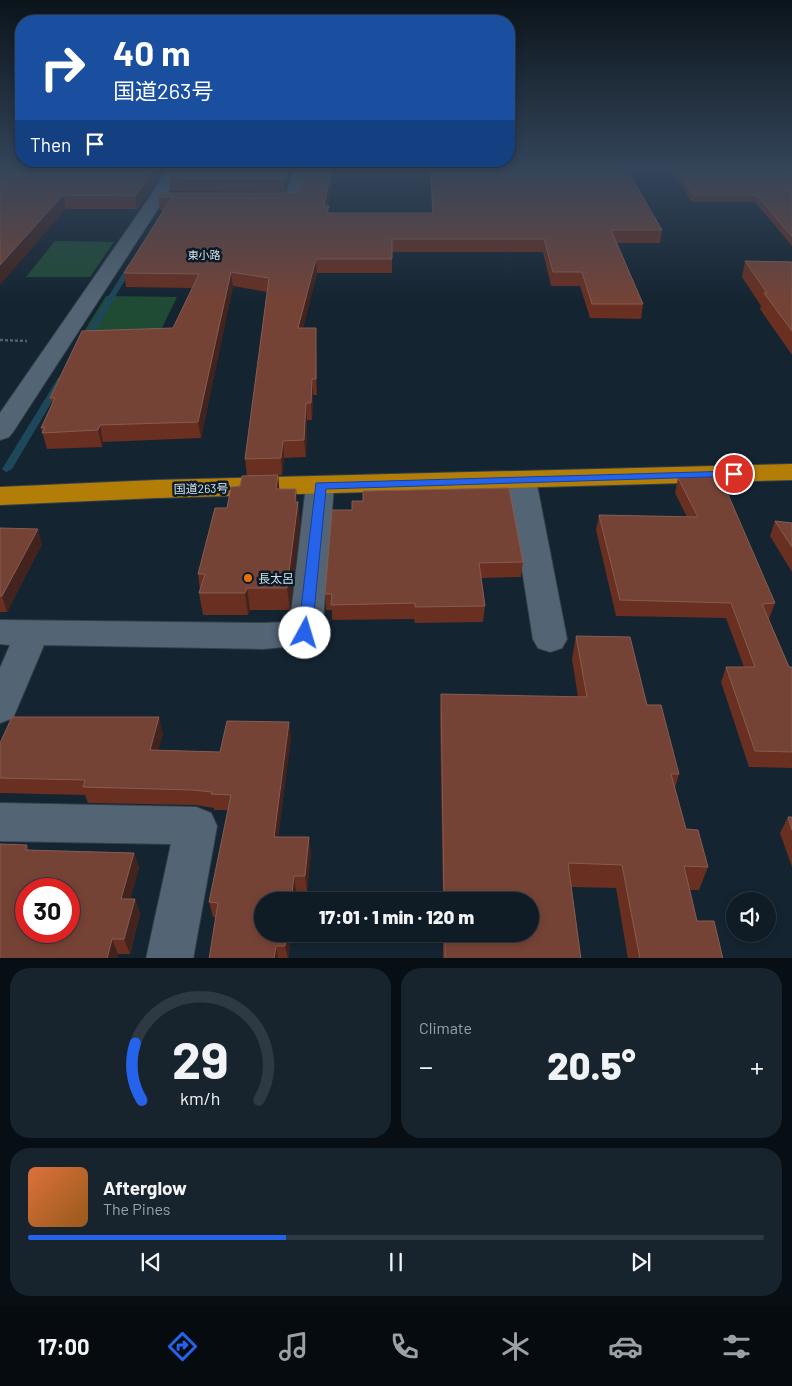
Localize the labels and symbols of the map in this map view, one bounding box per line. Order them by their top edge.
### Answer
district label: 東小路 [188,248,221,261]
pin [713,453,755,495]
street label: 国道263号 [173,481,229,495]
place label: 長太呂 [258,571,294,585]
marker: 長太呂 [242,572,254,584]
position arrow [278,606,330,658]
speed limit sign: 30 [15,878,80,943]

